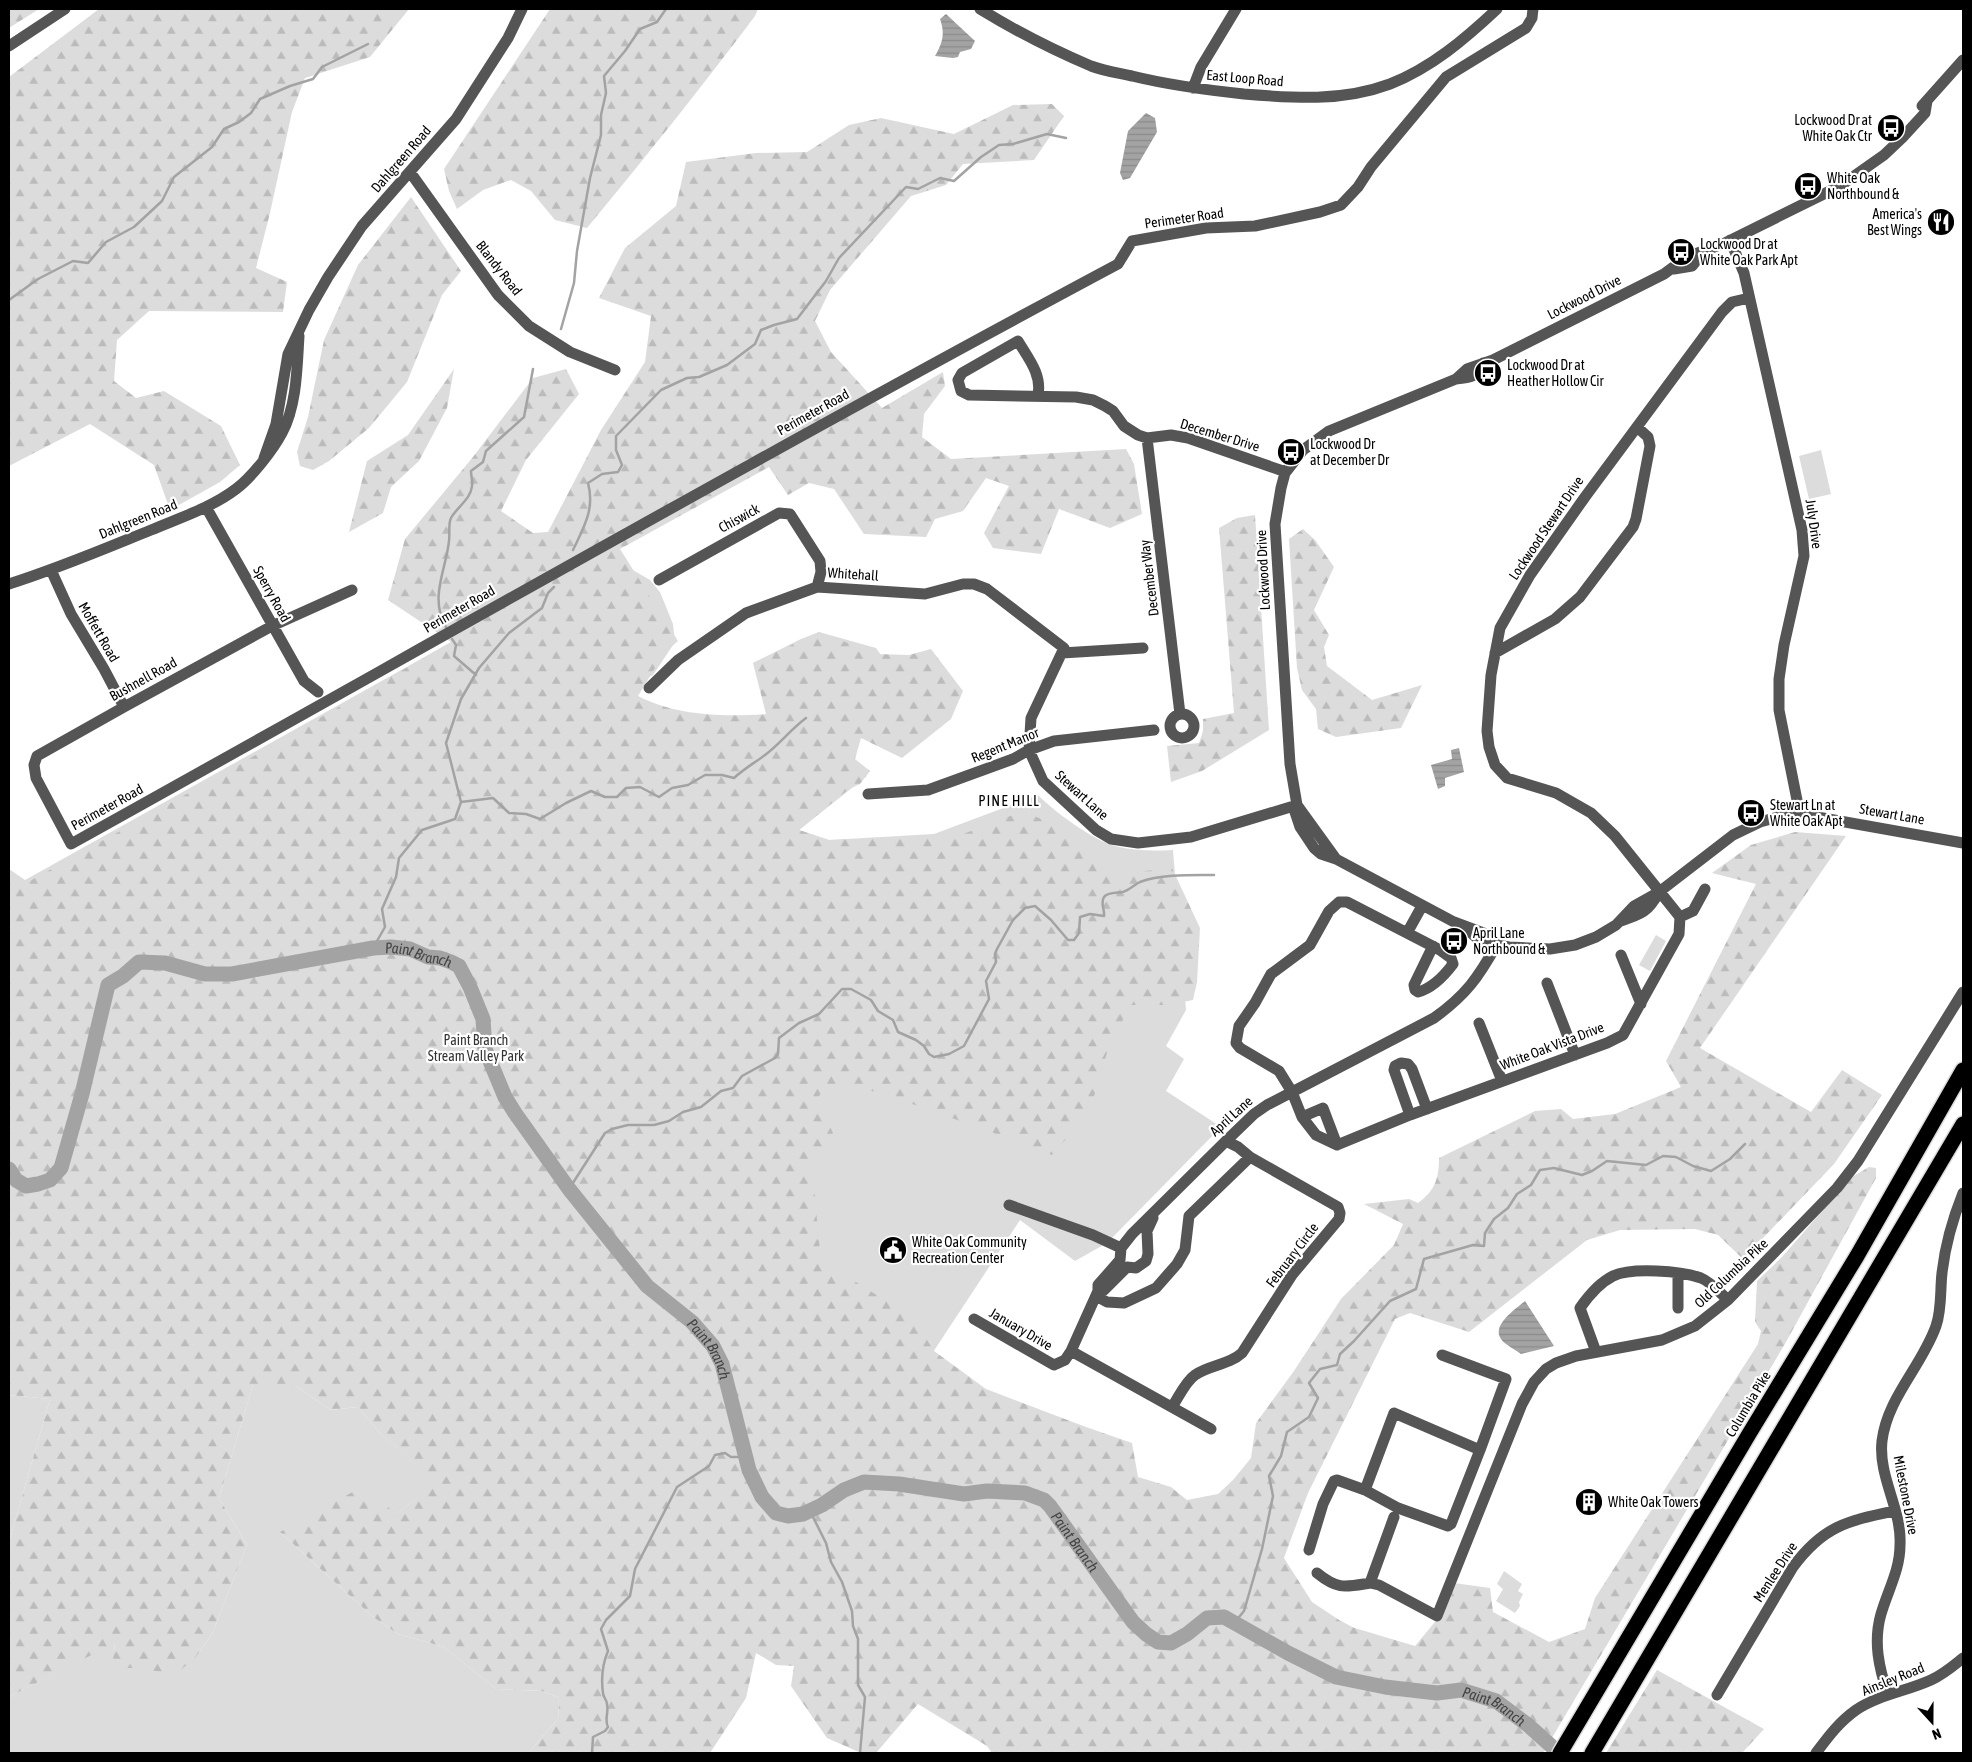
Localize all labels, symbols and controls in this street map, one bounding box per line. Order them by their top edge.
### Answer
street label: East Loop Road [1206,67,1284,89]
place label: Lockwood Dr at White Oak Ctr [1794,112,1873,144]
bus stop icon: Lockwood Dr at White Oak Ctr [1876,113,1906,143]
street label: Dahlgreen Road [368,122,434,196]
place label: White Oak Northbound & [1827,170,1900,202]
bus stop icon: White Oak Northbound & [1793,171,1823,201]
street label: Perimeter Road [1143,205,1225,231]
place label: America's Best Wings [1867,206,1922,238]
restaurant icon: America's Best Wings [1926,207,1956,237]
place label: Lockwood Dr at White Oak Park Apt [1700,236,1798,268]
bus stop icon: Lockwood Dr at White Oak Park Apt [1666,237,1696,267]
street label: Blandy Road [473,238,525,298]
street label: Lockwood Drive [1545,272,1623,322]
place label: Lockwood Dr at Heather Hollow Cir [1507,357,1604,389]
bus stop icon: Lockwood Dr at Heather Hollow Cir [1473,358,1503,388]
street label: Perimeter Road [774,386,852,438]
street label: December Drive [1178,415,1262,455]
place label: Lockwood Dr at December Dr [1310,436,1390,468]
bus stop icon: Lockwood Dr at December Dr [1276,437,1306,467]
street label: Lockwood Stewart Drive [1506,473,1586,583]
street label: Dahlgreen Road [97,496,179,542]
street label: July Drive [1803,498,1825,550]
street label: Chiswick [716,500,762,536]
street label: Lockwood Drive [1253,529,1273,611]
street label: December Way [1136,539,1162,617]
street label: Sperry Road [250,563,294,625]
street label: Whitehall [827,564,879,584]
street label: Perimeter Road [420,582,498,636]
street label: Moffett Road [75,599,123,665]
street label: Bushnell Road [107,654,179,704]
street label: Regent Manor [969,724,1042,766]
street label: Stewart Lane [1052,767,1112,823]
street label: Perimeter Road [68,781,146,833]
district label: PINE HILL [978,792,1040,809]
place label: Stewart Ln at White Oak Apt [1770,797,1843,829]
bus stop icon: Stewart Ln at White Oak Apt [1736,798,1766,828]
street label: Stewart Lane [1858,800,1926,828]
place label: April Lane Northbound & [1473,925,1546,957]
bus stop icon: April Lane Northbound & [1439,926,1469,956]
water label: Paint Branch [384,938,455,970]
street label: White Oak Vista Drive [1498,1019,1606,1073]
park label: Paint Branch Stream Valley Park [428,1032,524,1064]
street label: April Lane [1206,1093,1256,1139]
street label: February Circle [1263,1220,1321,1290]
place label: White Oak Community Recreation Center [912,1234,1027,1266]
public building icon: White Oak Community Recreation Center [878,1235,908,1265]
street label: Old Columbia Pike [1691,1235,1771,1311]
street label: January Drive [987,1305,1055,1353]
water label: Paint Branch [684,1315,734,1381]
street label: Columbia Pike [1722,1368,1774,1440]
street label: Milestone Drive [1890,1454,1922,1536]
building icon: White Oak Towers [1574,1487,1604,1517]
place label: White Oak Towers [1608,1494,1699,1510]
water label: Paint Branch [1048,1508,1102,1575]
street label: Menlee Drive [1750,1539,1800,1605]
street label: Ainsley Road [1859,1659,1927,1699]
water label: Paint Branch [1461,1683,1529,1729]
north arrow [1907,1697,1957,1747]
text: N [1930,1725,1943,1743]

